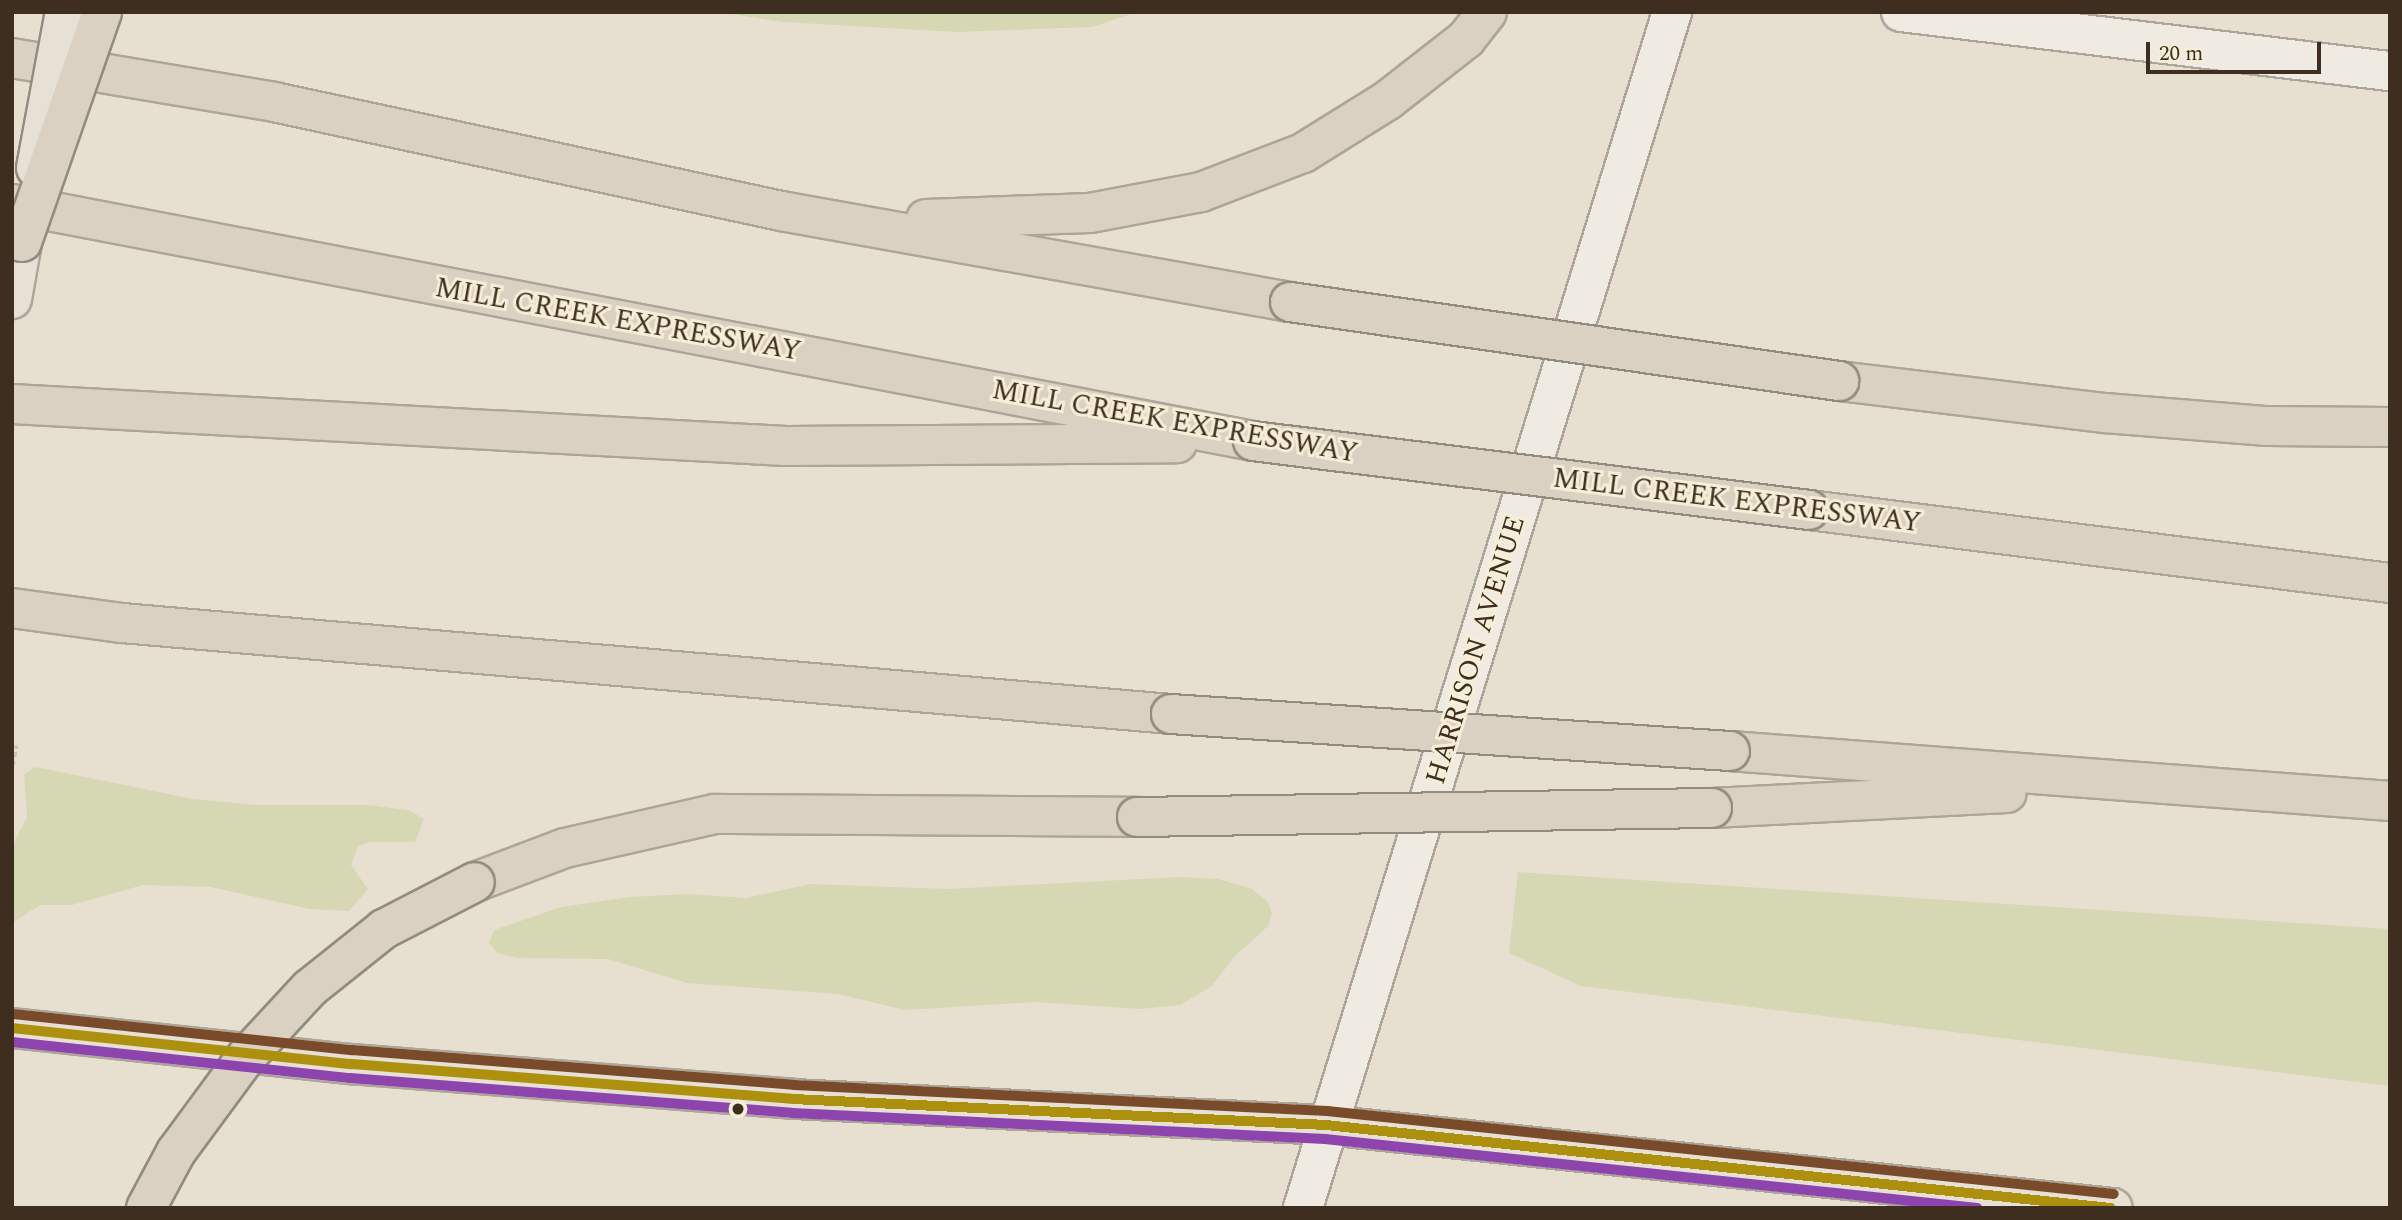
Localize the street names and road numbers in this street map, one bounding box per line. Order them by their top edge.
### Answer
street label: MILL CREEK EXPRESSWAY [432,271,804,369]
street label: MILL CREEK EXPRESSWAY [989,373,1361,471]
street label: MILL CREEK EXPRESSWAY [1551,462,1923,540]
street label: HARRISON AVENUE [1419,512,1533,788]

